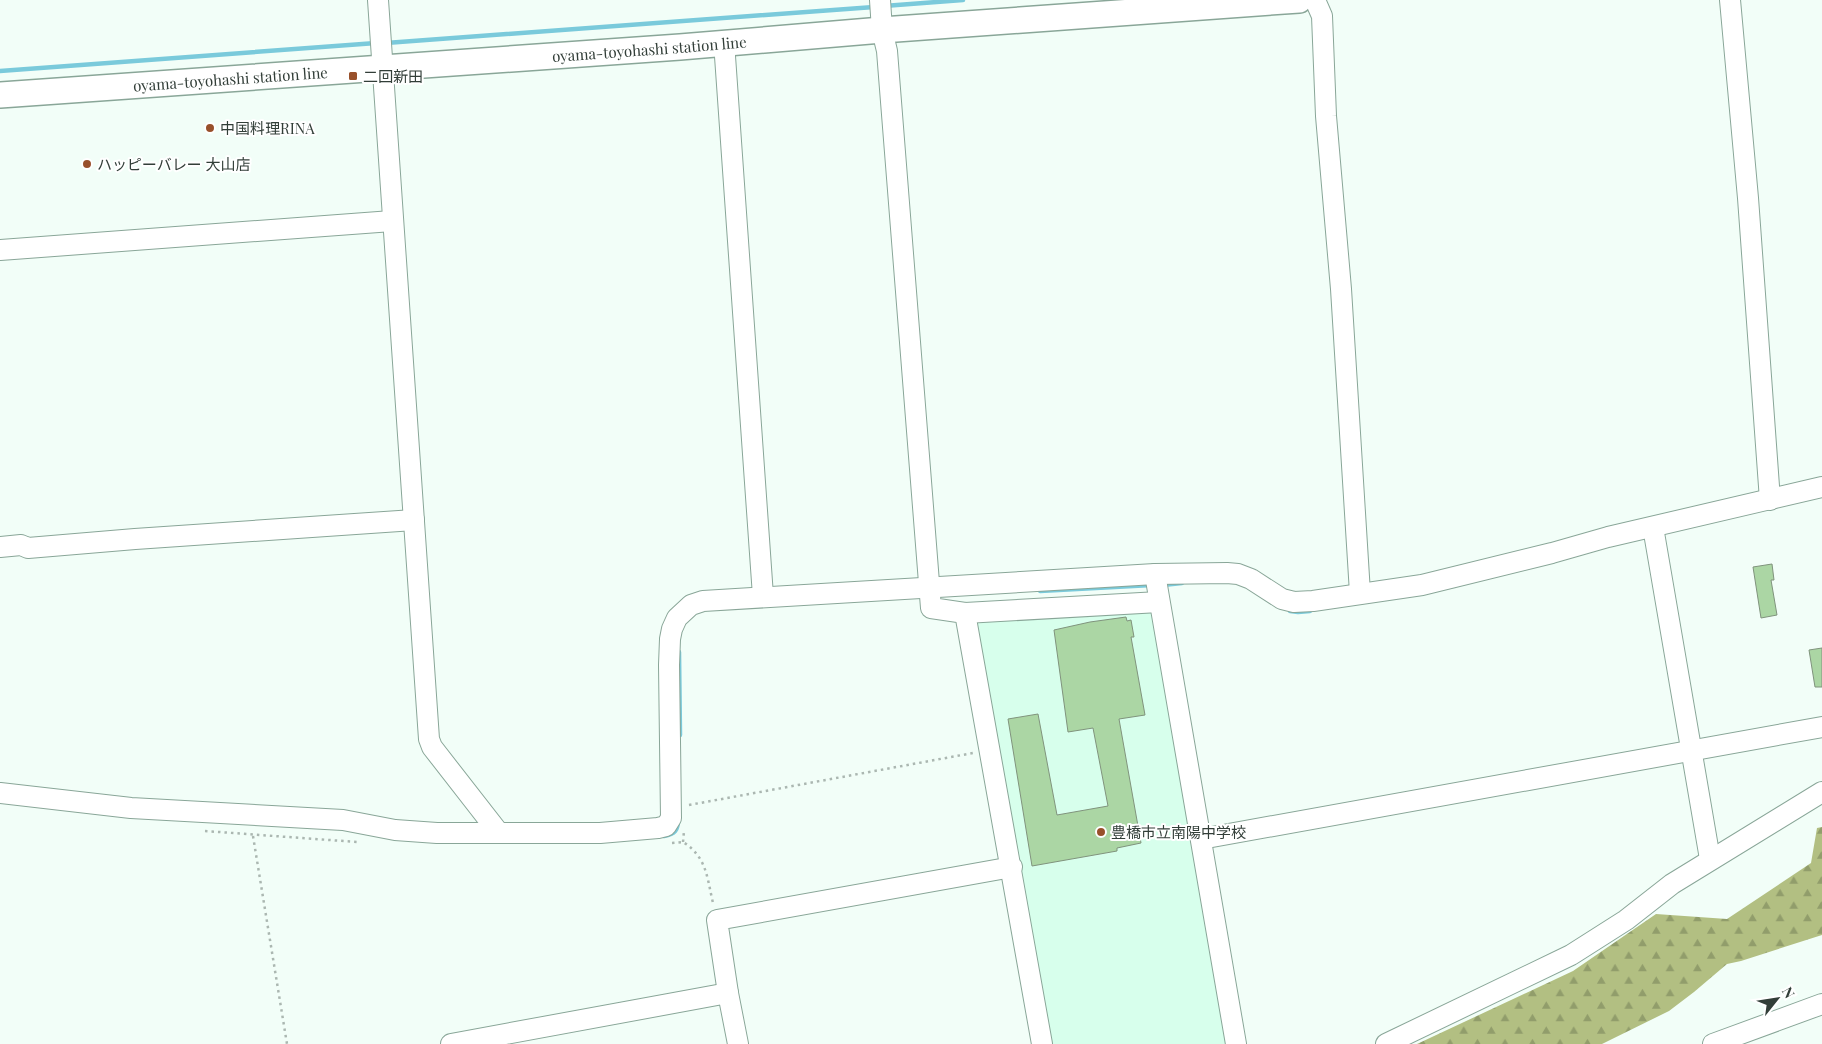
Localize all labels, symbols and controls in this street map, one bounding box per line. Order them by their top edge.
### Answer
street label: oyama-toyohashi station line [551,31,747,66]
street label: oyama-toyohashi station line [132,62,328,96]
place label: 二回新田 [363,66,423,86]
marker: 二回新田 [347,70,359,82]
place label: 中国料理RINA [220,118,315,138]
marker: 中国料理RINA [204,122,216,134]
place label: ハッピーバレー 大山店 [97,154,251,174]
marker: ハッピーバレー 大山店 [81,158,93,170]
place label: 豊橋市立南陽中学校 [1111,822,1246,842]
marker: 豊橋市立南陽中学校 [1095,826,1107,838]
north arrow [1752,974,1802,1024]
text: N [1778,983,1799,1001]

